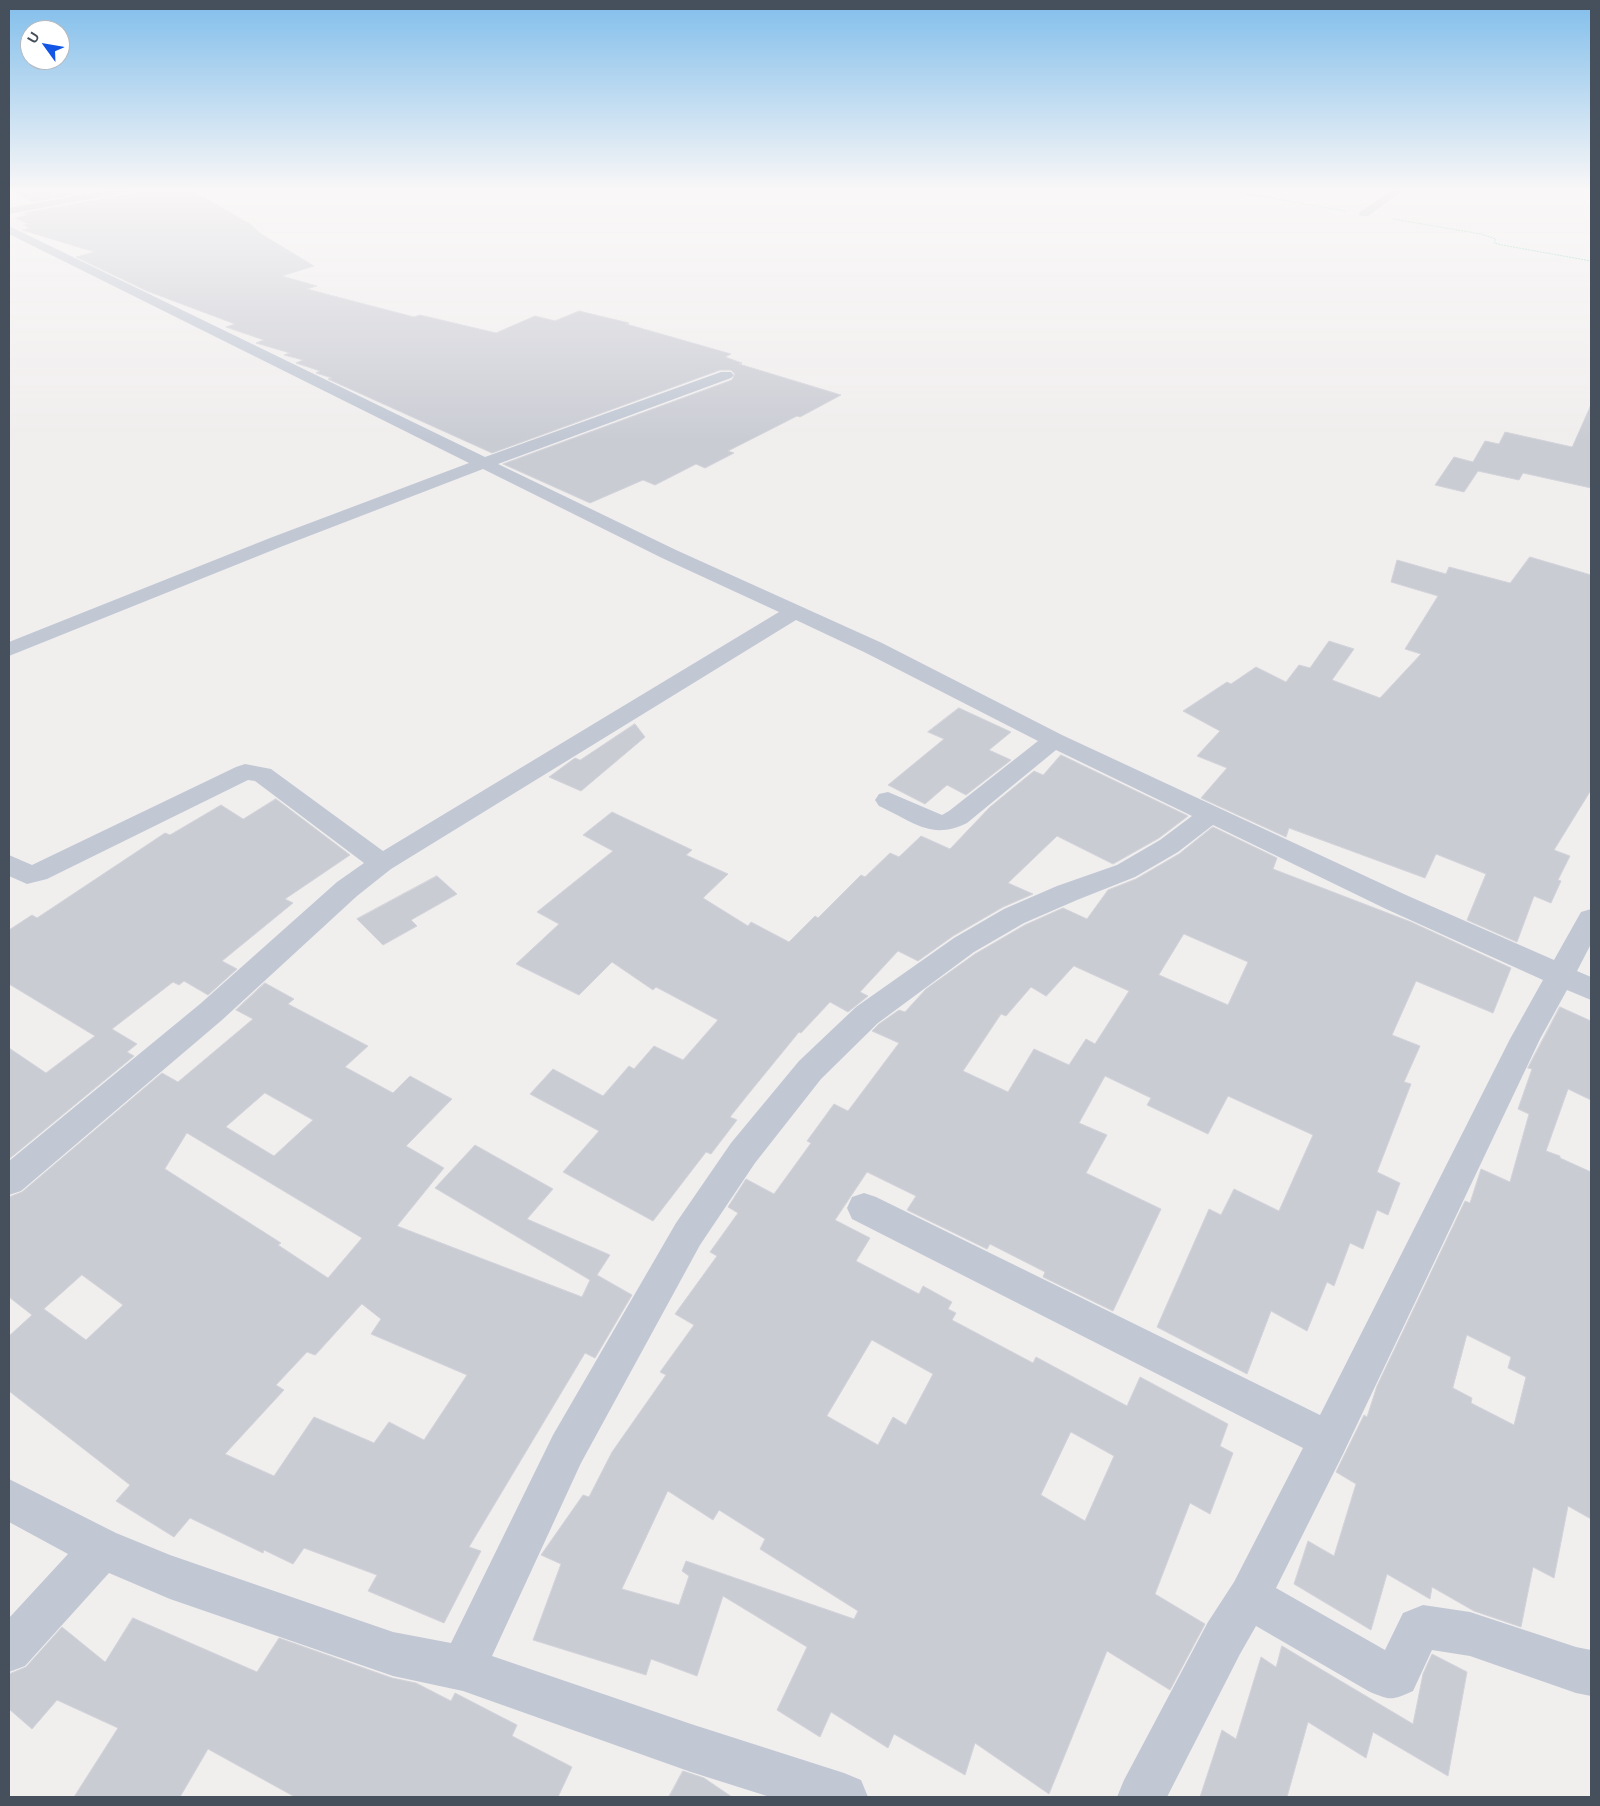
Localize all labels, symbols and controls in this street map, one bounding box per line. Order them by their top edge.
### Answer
north arrow [20,20,70,70]
text: U [24,29,43,46]

